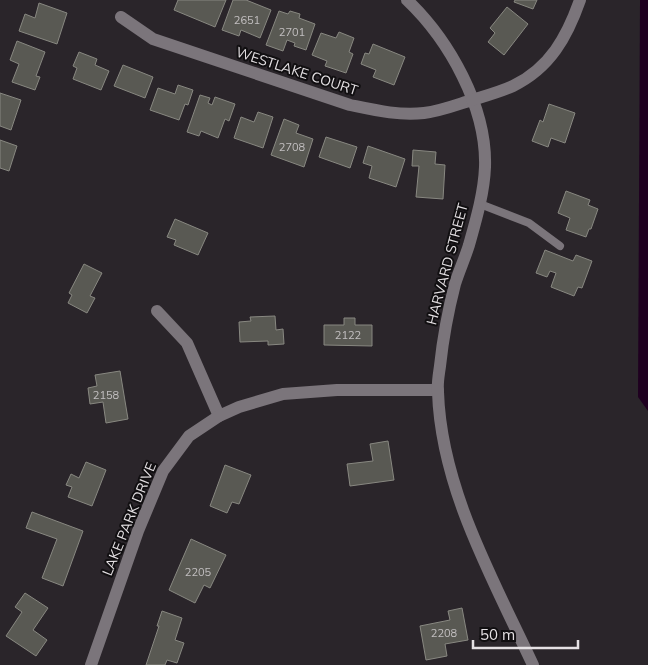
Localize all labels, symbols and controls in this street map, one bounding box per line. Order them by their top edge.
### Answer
house number: 2651 [234,13,260,27]
house number: 2701 [279,25,305,39]
street label: WESTLAKE COURT [234,43,361,99]
house number: 2708 [279,140,306,154]
street label: HARVARD STREET [422,201,472,327]
house number: 2122 [335,328,362,342]
house number: 2158 [93,388,120,402]
street label: LAKE PARK DRIVE [98,460,160,578]
house number: 2205 [185,565,212,579]
scale bar [473,618,578,650]
text: 50 m [480,625,515,644]
house number: 2208 [431,626,458,640]

